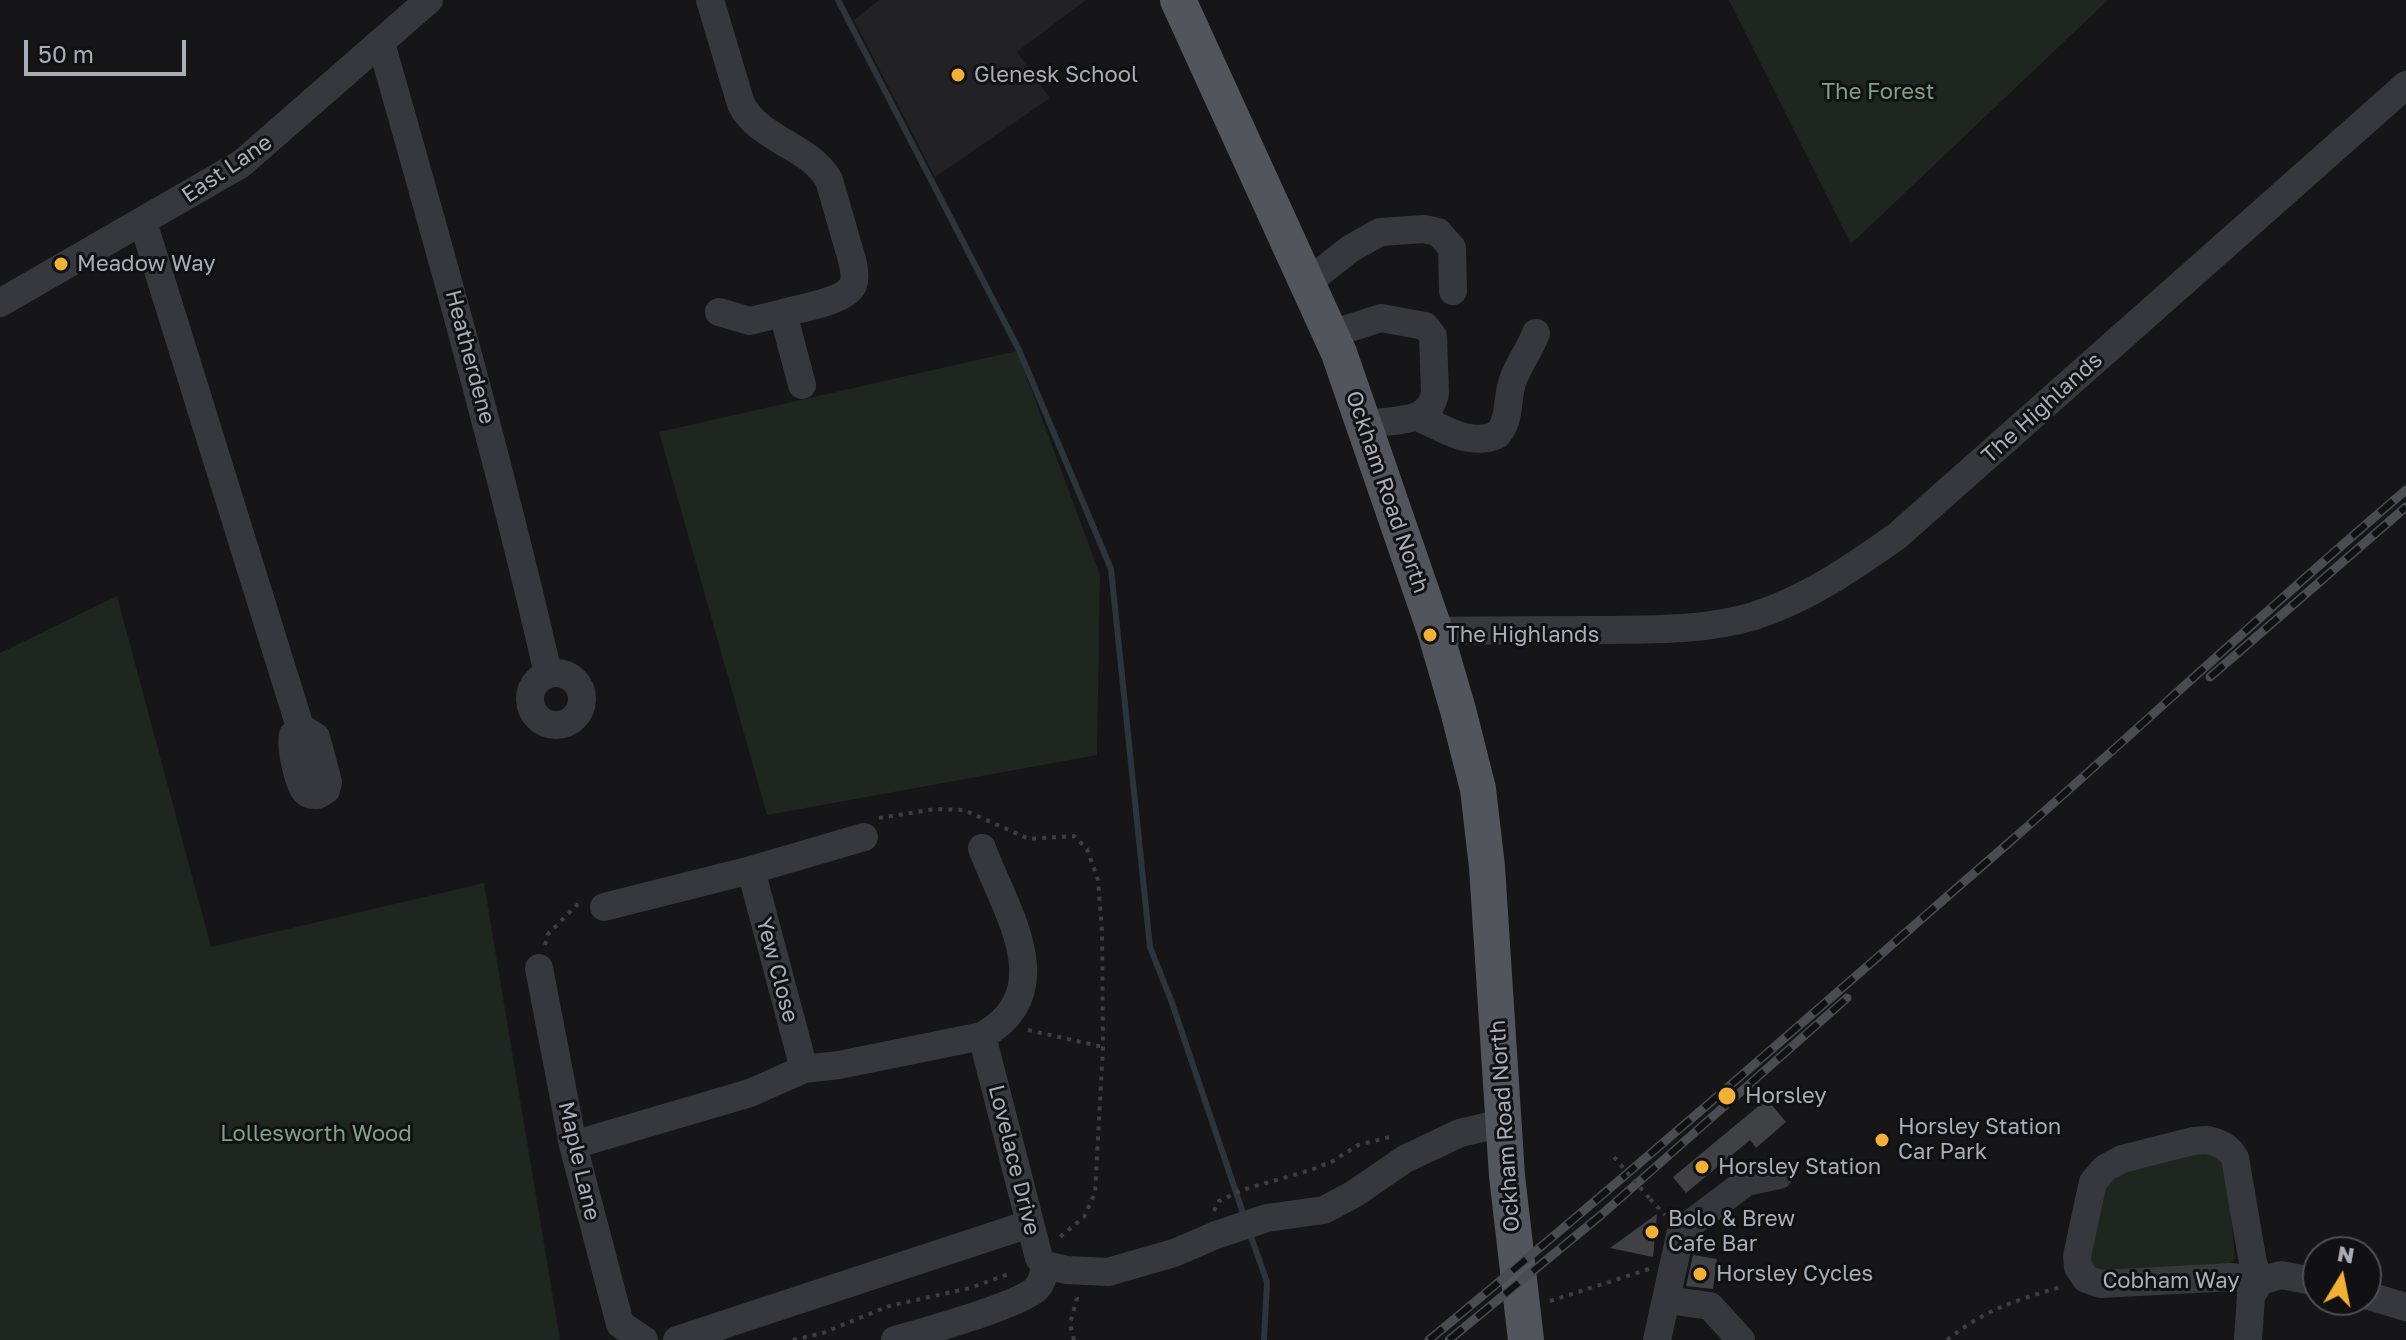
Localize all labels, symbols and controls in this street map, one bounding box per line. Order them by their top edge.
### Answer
scale bar [28,24,190,74]
text: 50 m [38,39,94,68]
place label: Glenesk School [974,62,1138,88]
marker: Glenesk School [949,66,967,84]
park label: The Forest [1821,79,1935,105]
street label: East Lane [177,129,277,209]
place label: Meadow Way [77,251,215,277]
marker: Meadow Way [52,255,70,273]
street label: Heatherdene [439,287,501,427]
street label: The Highlands [1976,347,2108,469]
street label: Ockham Road North [1340,387,1434,597]
place label: The Highlands [1446,622,1599,648]
marker: The Highlands [1421,626,1439,644]
street label: Yew Close [750,915,804,1025]
street label: Ockham Road North [1484,1019,1526,1233]
street label: Lovelace Drive [983,1082,1045,1238]
place label: Horsley [1745,1083,1827,1109]
marker: Horsley [1716,1085,1738,1107]
street label: Maple Lane [552,1099,606,1223]
place label: Horsley Station Car Park [1898,1114,2061,1166]
park label: Lollesworth Wood [220,1121,412,1147]
marker: Horsley Station Car Park [1873,1131,1891,1149]
place label: Horsley Station [1718,1154,1881,1180]
marker: Horsley Station [1693,1158,1711,1176]
place label: Bolo & Brew Cafe Bar [1668,1206,1795,1258]
marker: Bolo & Brew Cafe Bar [1643,1223,1661,1241]
north arrow [2302,1236,2382,1316]
text: N [2335,1239,2356,1269]
place label: Horsley Cycles [1716,1261,1873,1287]
marker: Horsley Cycles [1691,1265,1709,1283]
street label: Cobham Way [2102,1268,2240,1294]

